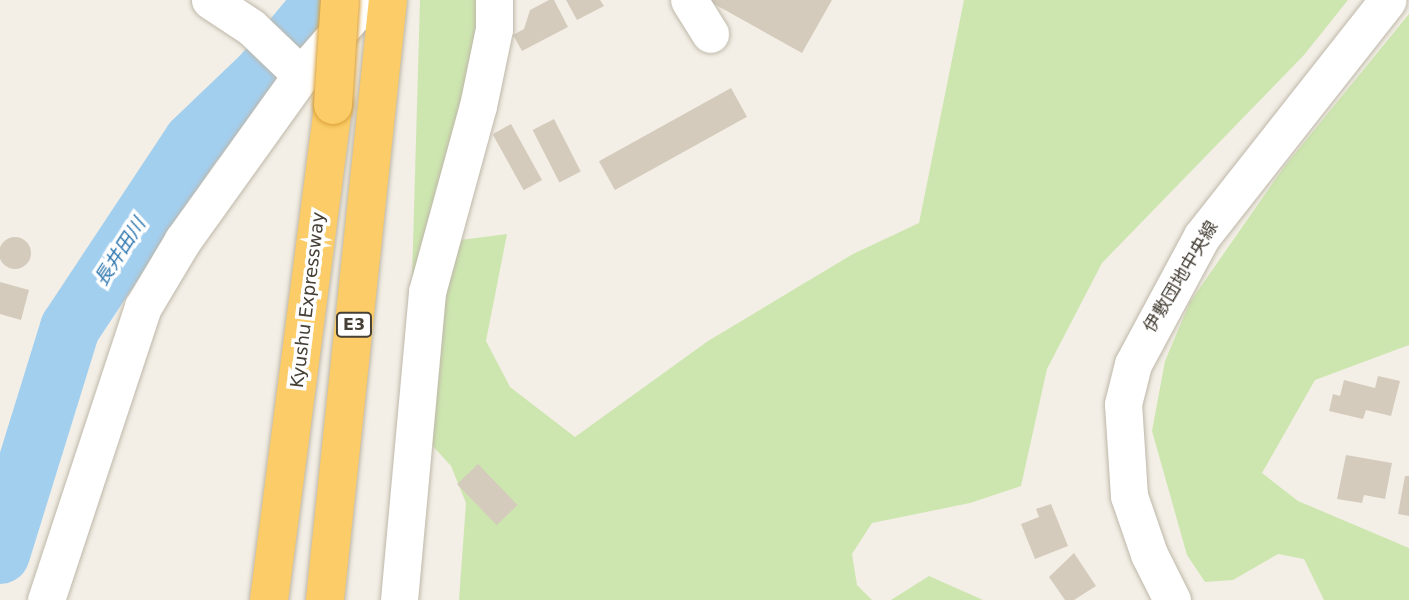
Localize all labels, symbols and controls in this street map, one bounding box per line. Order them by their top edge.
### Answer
street label: Kyushu Expressway [286,211,330,389]
water label: 長井田川 [90,214,150,290]
street label: 伊敷団地中央線 [1139,217,1223,337]
road number: E3 [335,312,373,338]

